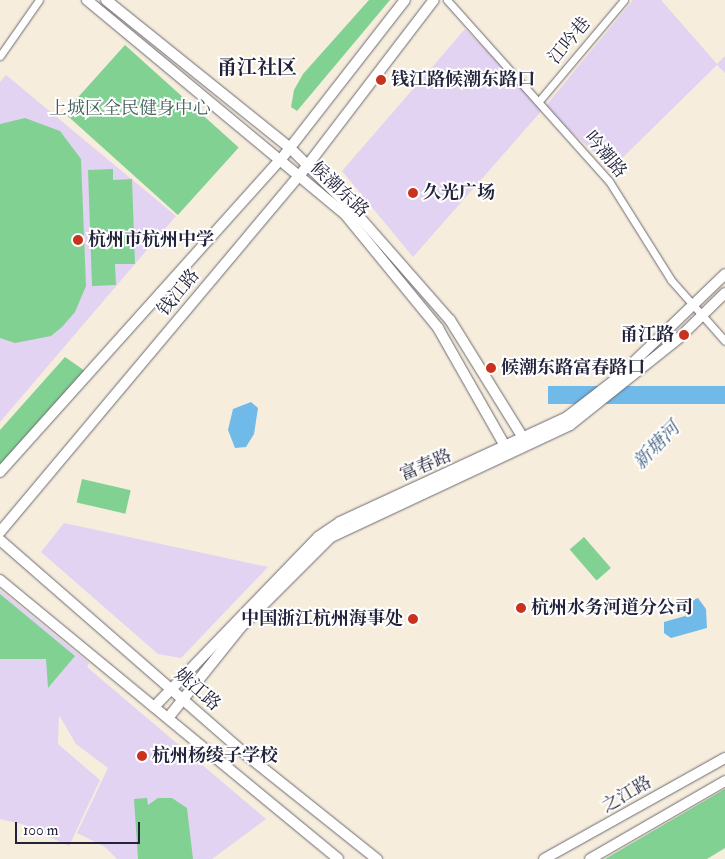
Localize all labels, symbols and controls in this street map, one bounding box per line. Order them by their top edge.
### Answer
street label: 江吟巷 [544,13,596,69]
district label: 甬江社区 [217,55,297,79]
place label: 钱江路候潮东路口 [391,69,535,91]
marker: 钱江路候潮东路口 [375,74,387,86]
park label: 上城区全民健身中心 [49,98,211,120]
street label: 吟潮路 [579,127,631,183]
street label: 候潮东路 [305,158,373,222]
place label: 久光广场 [423,182,495,204]
marker: 久光广场 [407,187,419,199]
place label: 杭州市杭州中学 [88,229,214,251]
marker: 杭州市杭州中学 [72,234,84,246]
street label: 钱江路 [153,265,205,321]
place label: 甬江路 [620,324,674,346]
marker: 甬江路 [678,329,690,341]
place label: 候潮东路富春路口 [501,357,645,379]
marker: 候潮东路富春路口 [485,362,497,374]
water label: 新塘河 [629,418,685,474]
street label: 富春路 [397,446,455,486]
place label: 杭州水务河道分公司 [531,597,693,619]
marker: 杭州水务河道分公司 [515,602,527,614]
place label: 中国浙江杭州海事处 [241,608,403,630]
marker: 中国浙江杭州海事处 [407,613,419,625]
street label: 姚江路 [170,664,224,716]
place label: 杭州杨绫子学校 [152,745,278,767]
marker: 杭州杨绫子学校 [136,750,148,762]
street label: 之江路 [598,772,656,818]
scale bar [18,812,142,844]
text: 100 m [23,821,58,840]

